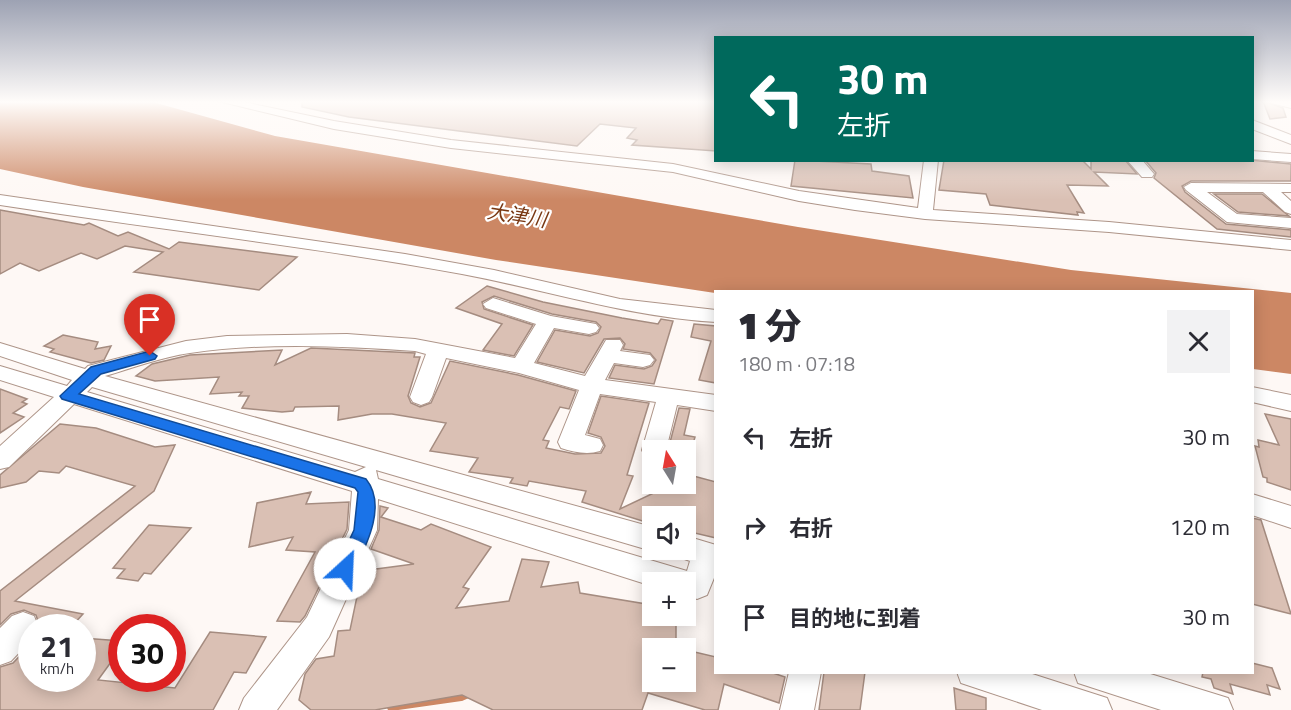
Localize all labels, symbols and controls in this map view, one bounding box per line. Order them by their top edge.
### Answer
text: 30 m [837,46,929,110]
icon: left [738,60,816,138]
text: 左折 [837,104,891,145]
water label: 大津川 [485,195,551,235]
pin [124,294,175,356]
text: 1 分 [738,298,802,353]
icon: arrive [133,303,166,336]
button: close [1167,310,1230,373]
text: 180 m · 07:18 [738,348,855,379]
text: 30 m [1182,420,1230,454]
icon: left [738,421,771,454]
text: 左折 [789,421,833,455]
north arrow [642,440,696,494]
map controls [642,440,696,692]
button: sound [642,506,696,560]
text: 120 m [1170,510,1230,544]
icon: right [738,511,771,544]
text: 右折 [789,511,833,545]
position arrow [313,537,377,601]
button: + [642,572,696,626]
text: 30 m [1182,600,1230,634]
icon: arrive [738,601,771,634]
text: 目的地に到着 [789,601,921,635]
speed limit sign: 30 [108,614,186,692]
text: 21 [40,623,74,669]
button: − [642,638,696,692]
text: km/h [40,657,74,680]

